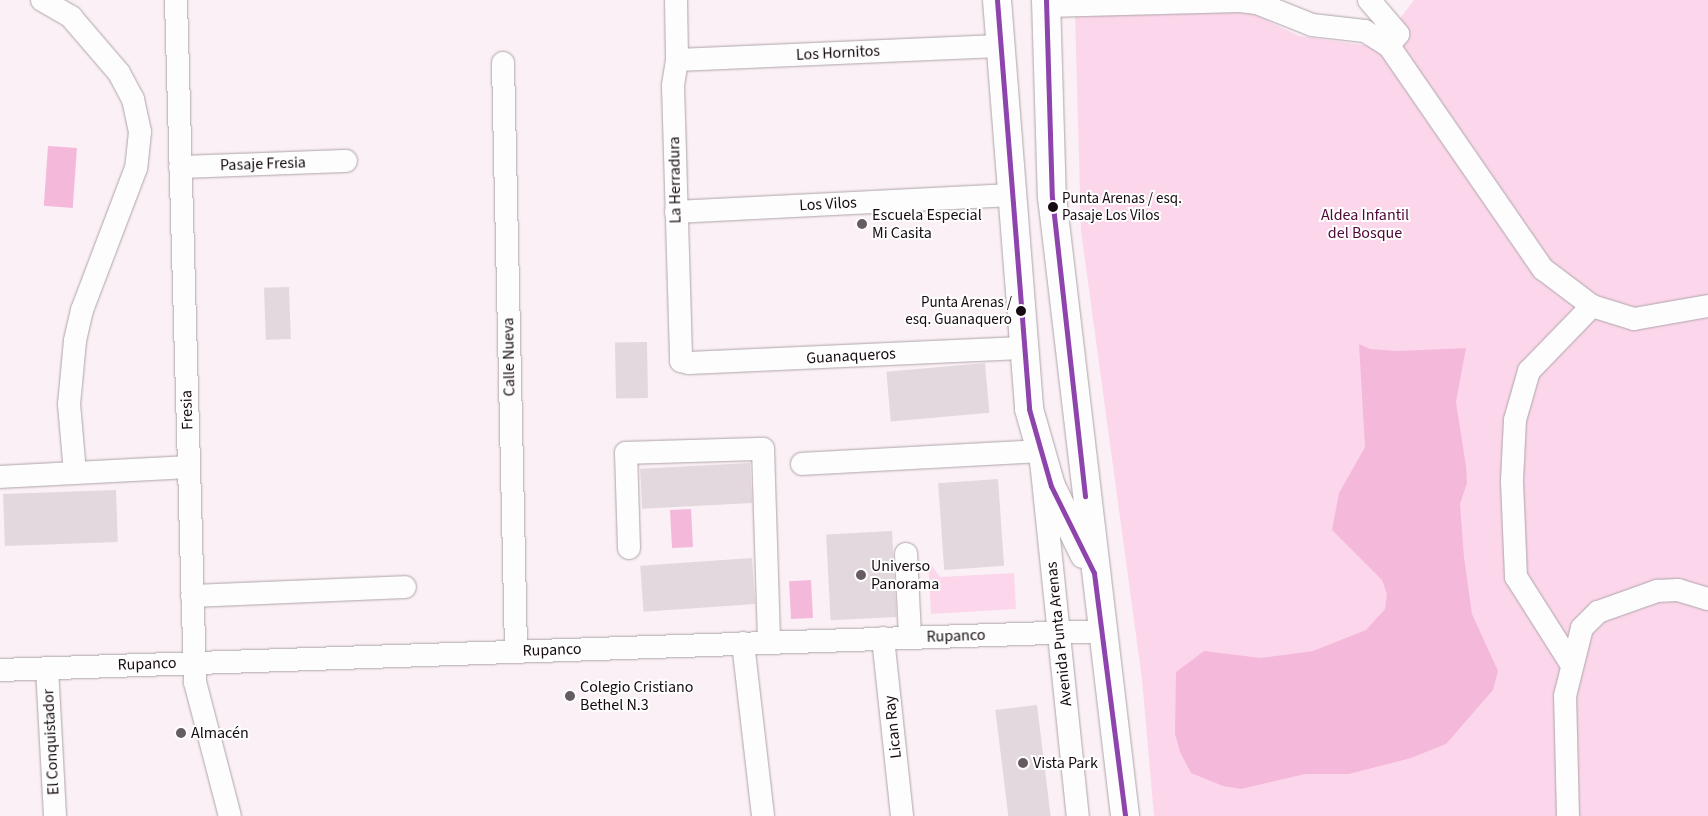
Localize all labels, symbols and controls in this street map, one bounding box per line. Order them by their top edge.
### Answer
street label: Los Hornitos [796,41,880,65]
street label: La Herradura [665,136,685,224]
street label: Pasaje Fresia [220,153,306,175]
place label: Punta Arenas / esq. Pasaje Los Vilos [1062,189,1182,224]
street label: Los Vilos [799,193,857,215]
marker: Punta Arenas / esq. Pasaje Los Vilos [1048,202,1058,212]
place label: Escuela Especial Mi Casita [872,205,982,243]
park label: Aldea Infantil del Bosque [1321,205,1409,243]
marker: Escuela Especial Mi Casita [856,218,868,230]
place label: Punta Arenas / esq. Guanaquero [905,293,1012,328]
marker: Punta Arenas / esq. Guanaquero [1016,306,1026,316]
street label: Calle Nueva [499,317,519,397]
street label: Guanaqueros [806,344,896,368]
street label: Fresia [177,390,197,430]
place label: Universo Panorama [871,556,939,594]
street label: Avenida Punta Arenas [1042,561,1076,707]
marker: Universo Panorama [855,569,867,581]
street label: Rupanco [926,625,986,647]
street label: Rupanco [522,639,582,661]
street label: Rupanco [117,653,177,675]
place label: Colegio Cristiano Bethel N.3 [580,677,693,715]
street label: El Conquistador [39,688,63,796]
marker: Colegio Cristiano Bethel N.3 [564,690,576,702]
street label: Lican Ray [880,694,906,760]
place label: Almacén [191,723,249,743]
marker: Almacén [175,727,187,739]
place label: Vista Park [1033,753,1098,773]
marker: Vista Park [1017,757,1029,769]

